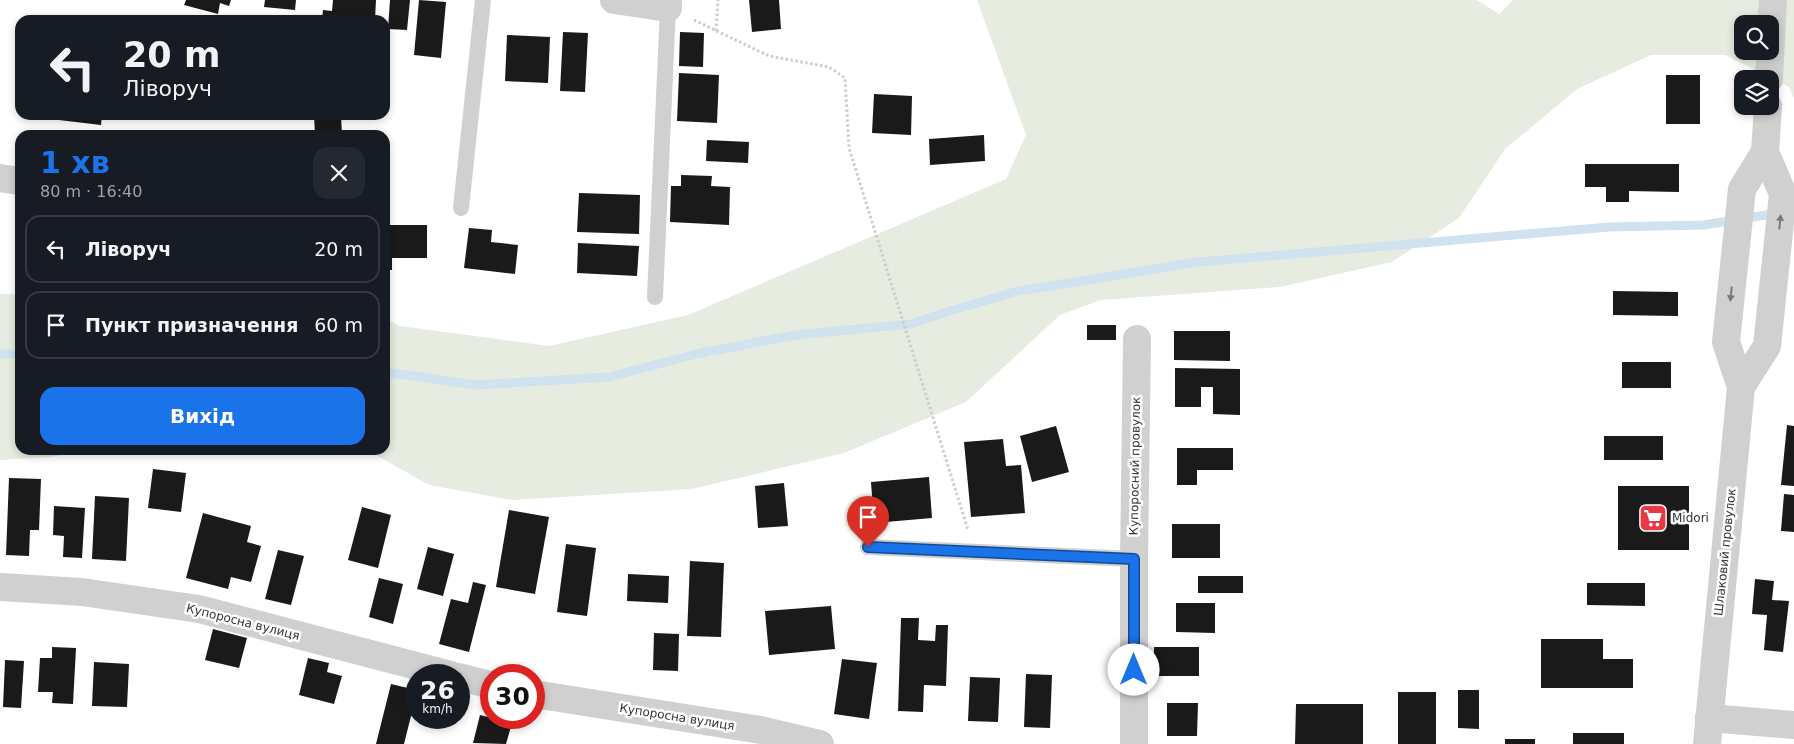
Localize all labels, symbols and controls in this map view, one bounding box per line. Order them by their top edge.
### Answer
map controls [1734,15,1779,115]
button: search [1734,15,1779,60]
icon: left [40,35,105,100]
text: 20 m [123,35,220,75]
button: layers [1734,70,1779,115]
text: Ліворуч [123,76,212,101]
text: 1 хв [40,145,110,180]
button: close [313,147,365,199]
text: 80 m · 16:40 [40,182,142,201]
one-way arrow [1776,214,1784,230]
icon: left [42,235,70,263]
text: Ліворуч [85,238,171,260]
text: 20 m [314,238,363,260]
one-way arrow [1727,286,1735,302]
icon: arrive [42,311,70,339]
text: Пункт призначення [85,314,298,336]
text: 60 m [314,314,363,336]
button: Вихід [40,387,365,445]
street label: Купоросний провулок [1127,396,1143,536]
street label: Шлаковий провулок [1711,488,1739,616]
pin [847,496,889,547]
icon: arrive [854,503,882,531]
supermarket icon: Midori [1638,503,1668,533]
place label: Midori [1672,511,1709,525]
street label: Купоросна вулиця [185,601,301,643]
position arrow [1107,643,1159,695]
speed limit sign: 30 [480,664,545,729]
text: 26 [420,676,455,705]
street label: Купоросна вулиця [618,701,736,733]
text: km/h [422,702,453,716]

